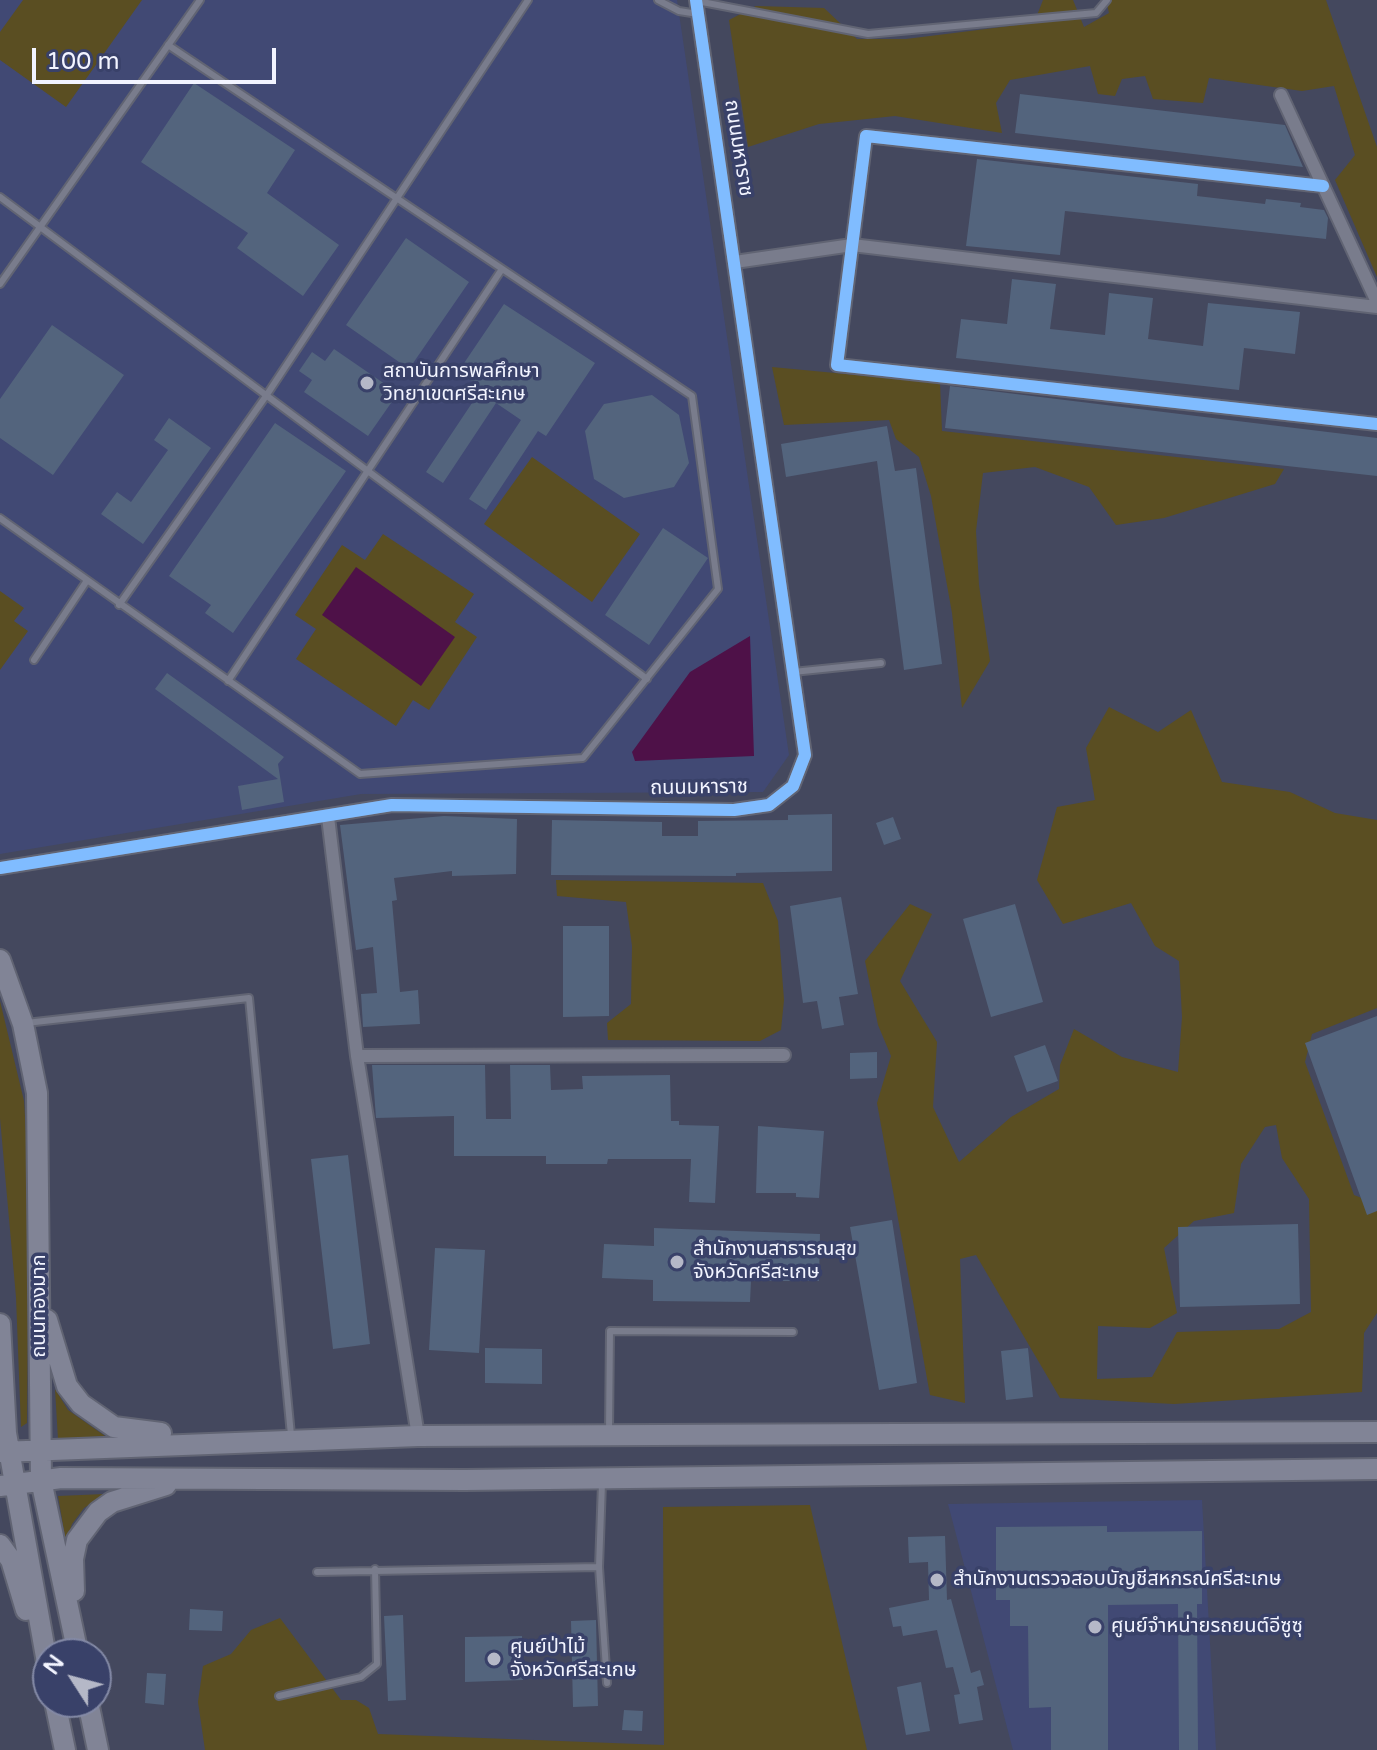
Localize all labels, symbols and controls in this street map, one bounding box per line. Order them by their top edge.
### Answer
scale bar [36,32,280,82]
text: 100 m [46,47,120,76]
street label: ถนนมหาราช [719,98,757,198]
place label: สถาบันการพลศึกษา วิทยาเขตศรีสะเกษ [383,360,540,407]
marker: สถาบันการพลศึกษา วิทยาเขตศรีสะเกษ [358,374,376,392]
street label: ถนนมหาราช [650,775,748,801]
place label: สำนักงานสาธารณสุข จังหวัดศรีสะเกษ [693,1238,857,1285]
marker: สำนักงานสาธารณสุข จังหวัดศรีสะเกษ [668,1253,686,1271]
street label: ถนนทองมาก [28,1254,52,1358]
place label: สำนักงานตรวจสอบบัญชีสหกรณ์ศรีสะเกษ [953,1568,1281,1592]
marker: สำนักงานตรวจสอบบัญชีสหกรณ์ศรีสะเกษ [928,1571,946,1589]
place label: ศูนย์จำหน่ายรถยนต์อีซูซุ [1111,1615,1303,1639]
marker: ศูนย์จำหน่ายรถยนต์อีซูซุ [1086,1618,1104,1636]
place label: ศูนย์ป่าไม้ จังหวัดศรีสะเกษ [510,1636,636,1683]
north arrow [32,1638,112,1718]
text: N [38,1650,70,1680]
marker: ศูนย์ป่าไม้ จังหวัดศรีสะเกษ [485,1650,503,1668]

